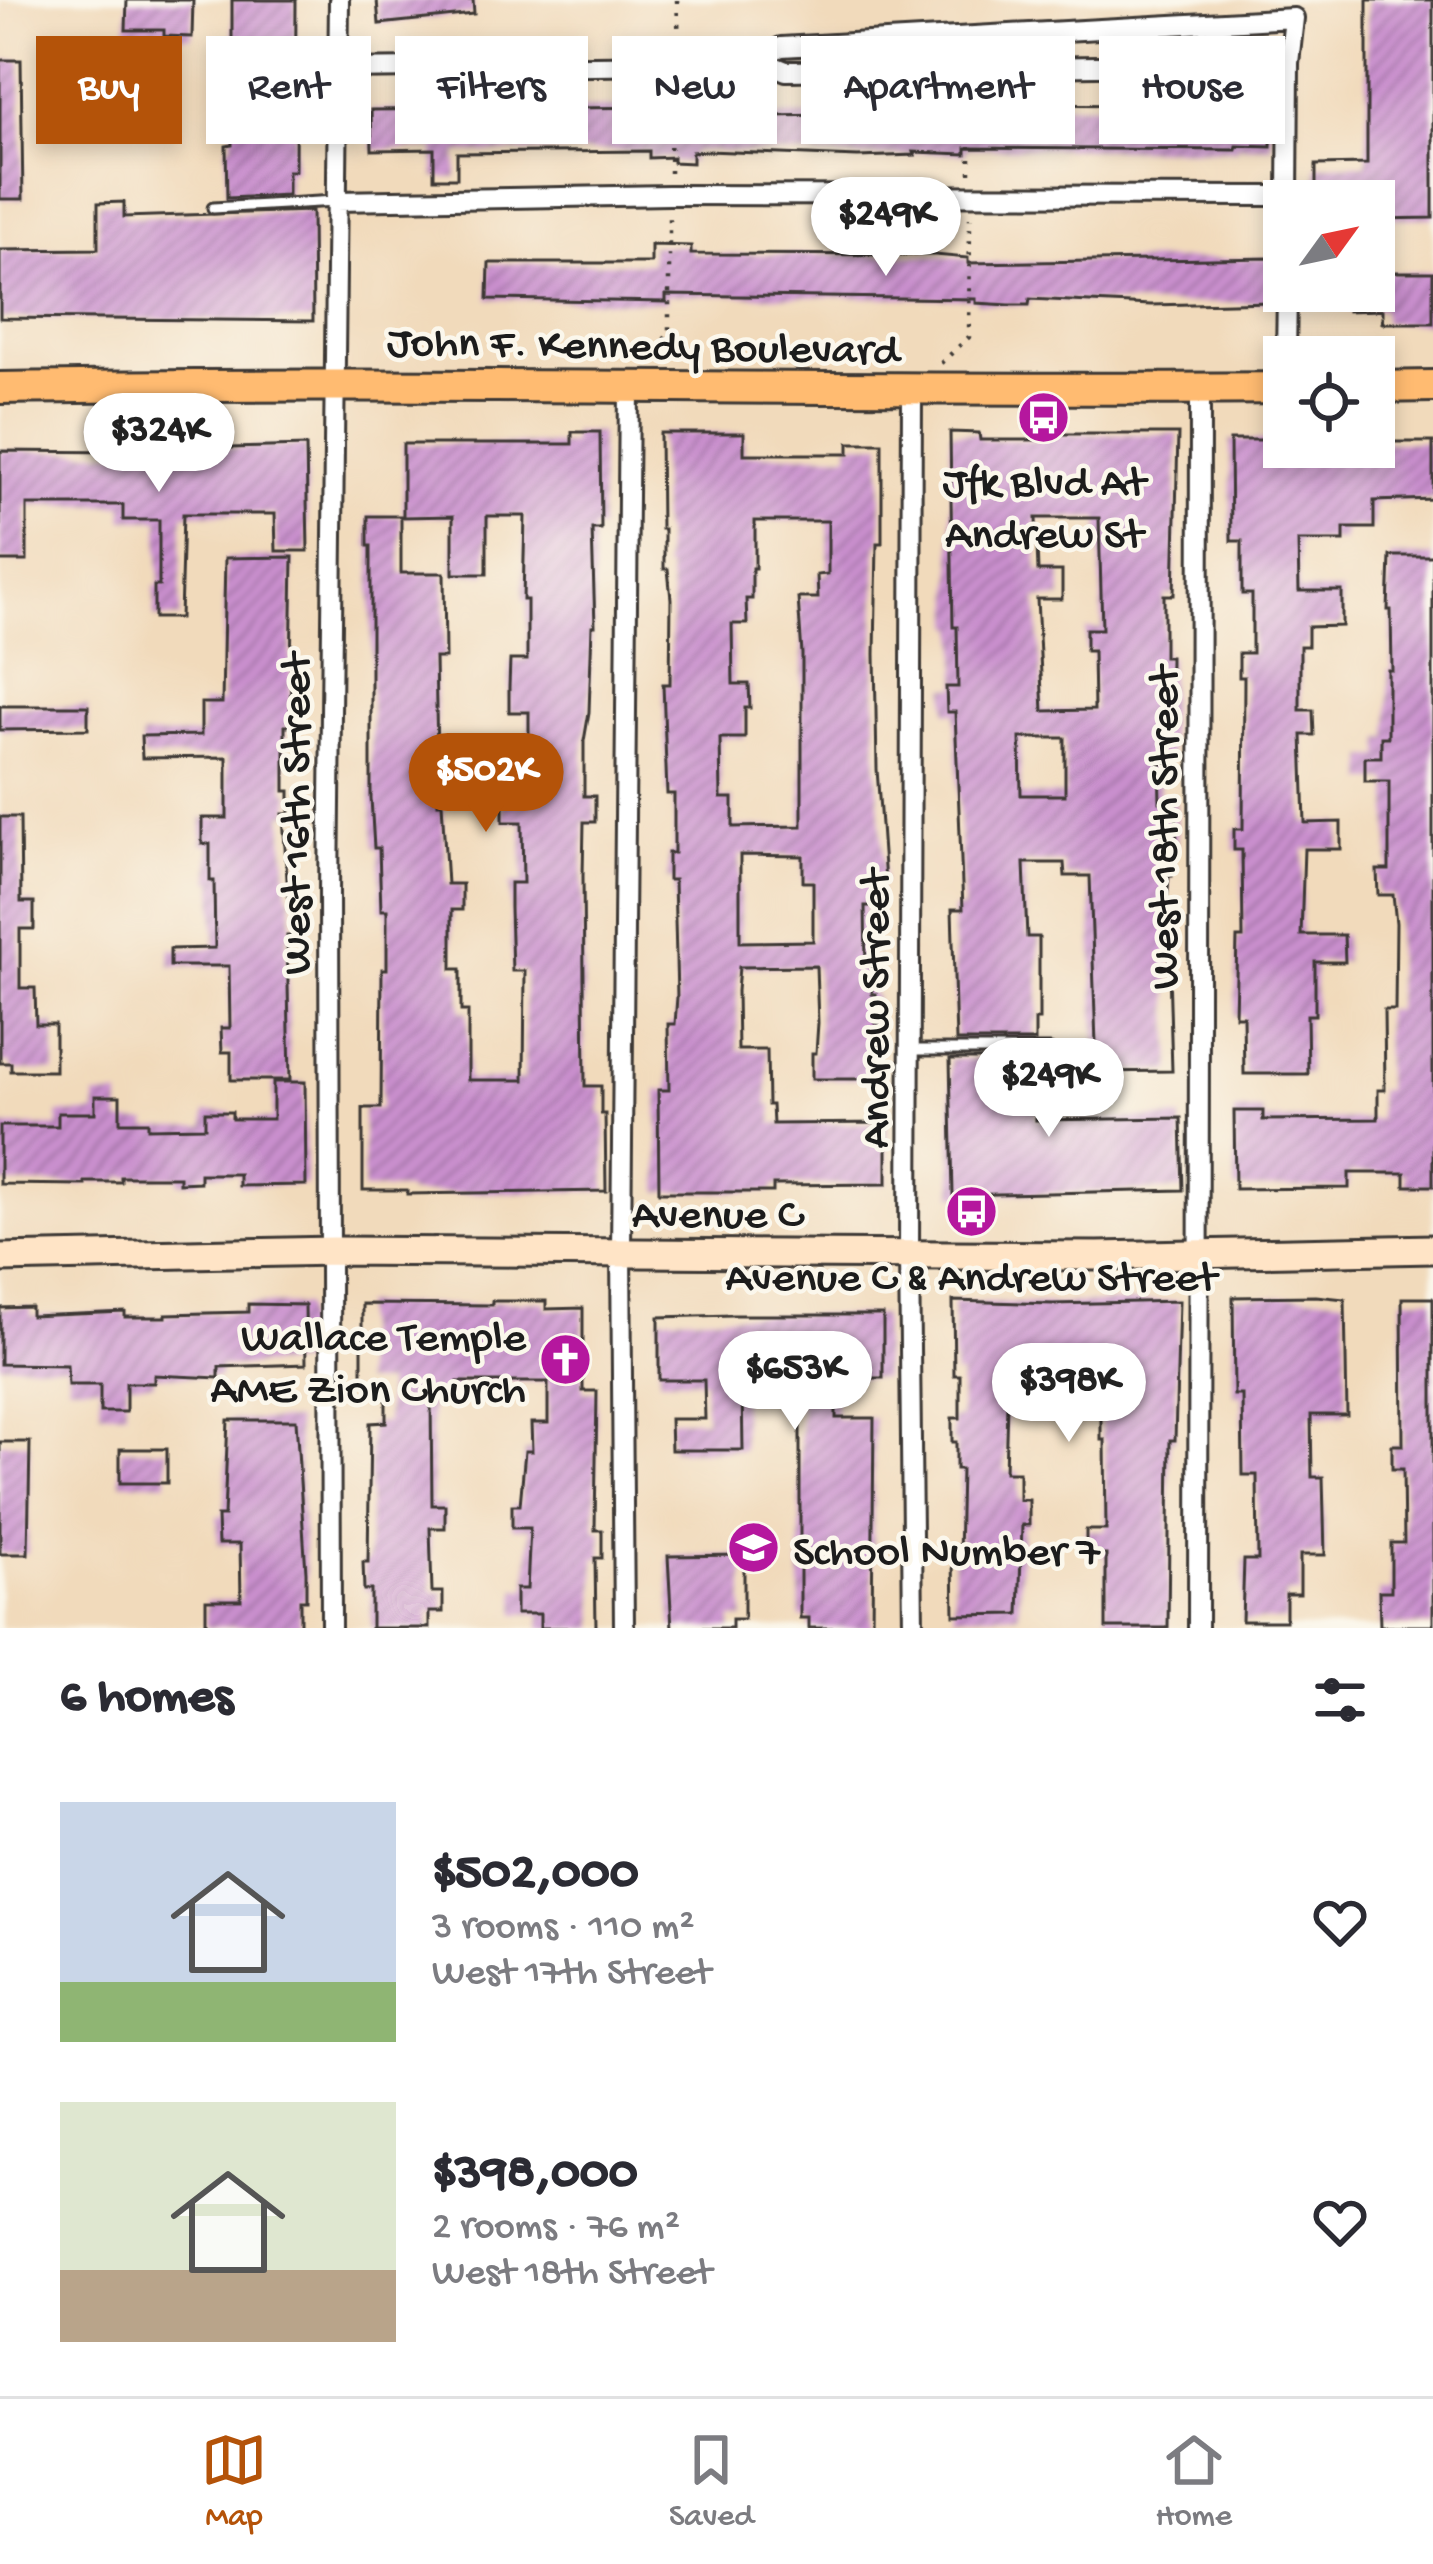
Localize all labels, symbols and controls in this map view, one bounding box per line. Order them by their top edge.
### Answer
chip: Buy [36,36,182,144]
chip: Rent [206,36,371,144]
chip: Filters [395,36,588,144]
chip: New [612,36,777,144]
chip: Apartment [801,36,1075,144]
chip: House [1099,36,1285,144]
pin: $249K [802,177,970,279]
north arrow [1263,180,1395,312]
map controls [1263,180,1395,468]
text: $249K [838,193,934,239]
street label: John F. Kennedy Boulevard [386,319,903,381]
button: locate [1263,336,1395,468]
bus stop icon: Jfk Blvd At Andrew St [1016,389,1072,445]
pin: $324K [75,393,243,495]
text: $324K [111,409,207,455]
place label: Jfk Blvd At Andrew St [942,459,1149,564]
street label: West 16th Street [273,650,326,975]
street label: West 18th Street [1141,663,1194,990]
pin: $502K [402,733,570,835]
text: $502K [436,749,536,795]
street label: Andrew Street [852,866,905,1148]
pin: $249K [965,1038,1133,1140]
text: $249K [1001,1054,1097,1100]
bus stop icon: Avenue C & Andrew Street [943,1184,999,1240]
street label: Avenue C [632,1191,805,1244]
place label: Avenue C & Andrew Street [725,1254,1220,1307]
place label: Wallace Temple AME Zion Church [210,1314,527,1419]
church icon: Wallace Temple AME Zion Church [537,1331,593,1387]
pin: $653K [711,1331,879,1433]
pin: $398K [985,1343,1153,1445]
text: $653K [745,1347,845,1393]
text: $398K [1019,1359,1119,1405]
school or university icon: School Number 7 [726,1519,782,1575]
place label: School Number 7 [793,1528,1102,1581]
icon: filters [1307,1667,1373,1733]
text: 6 homes [60,1670,233,1730]
text: $502,000 [432,1846,639,1906]
icon: home [156,1850,300,1994]
icon: heart [1307,1889,1373,1955]
text: 3 rooms · 110 m² [432,1906,695,1952]
text: West 17th Street [432,1952,711,1998]
text: $398,000 [432,2146,638,2206]
icon: home [156,2150,300,2294]
icon: heart [1307,2189,1373,2255]
text: 2 rooms · 76 m² [432,2206,680,2252]
text: West 18th Street [432,2252,712,2298]
tab: Map [201,2427,267,2537]
tab: Saved [669,2427,754,2537]
tab: Home [1156,2427,1232,2537]

